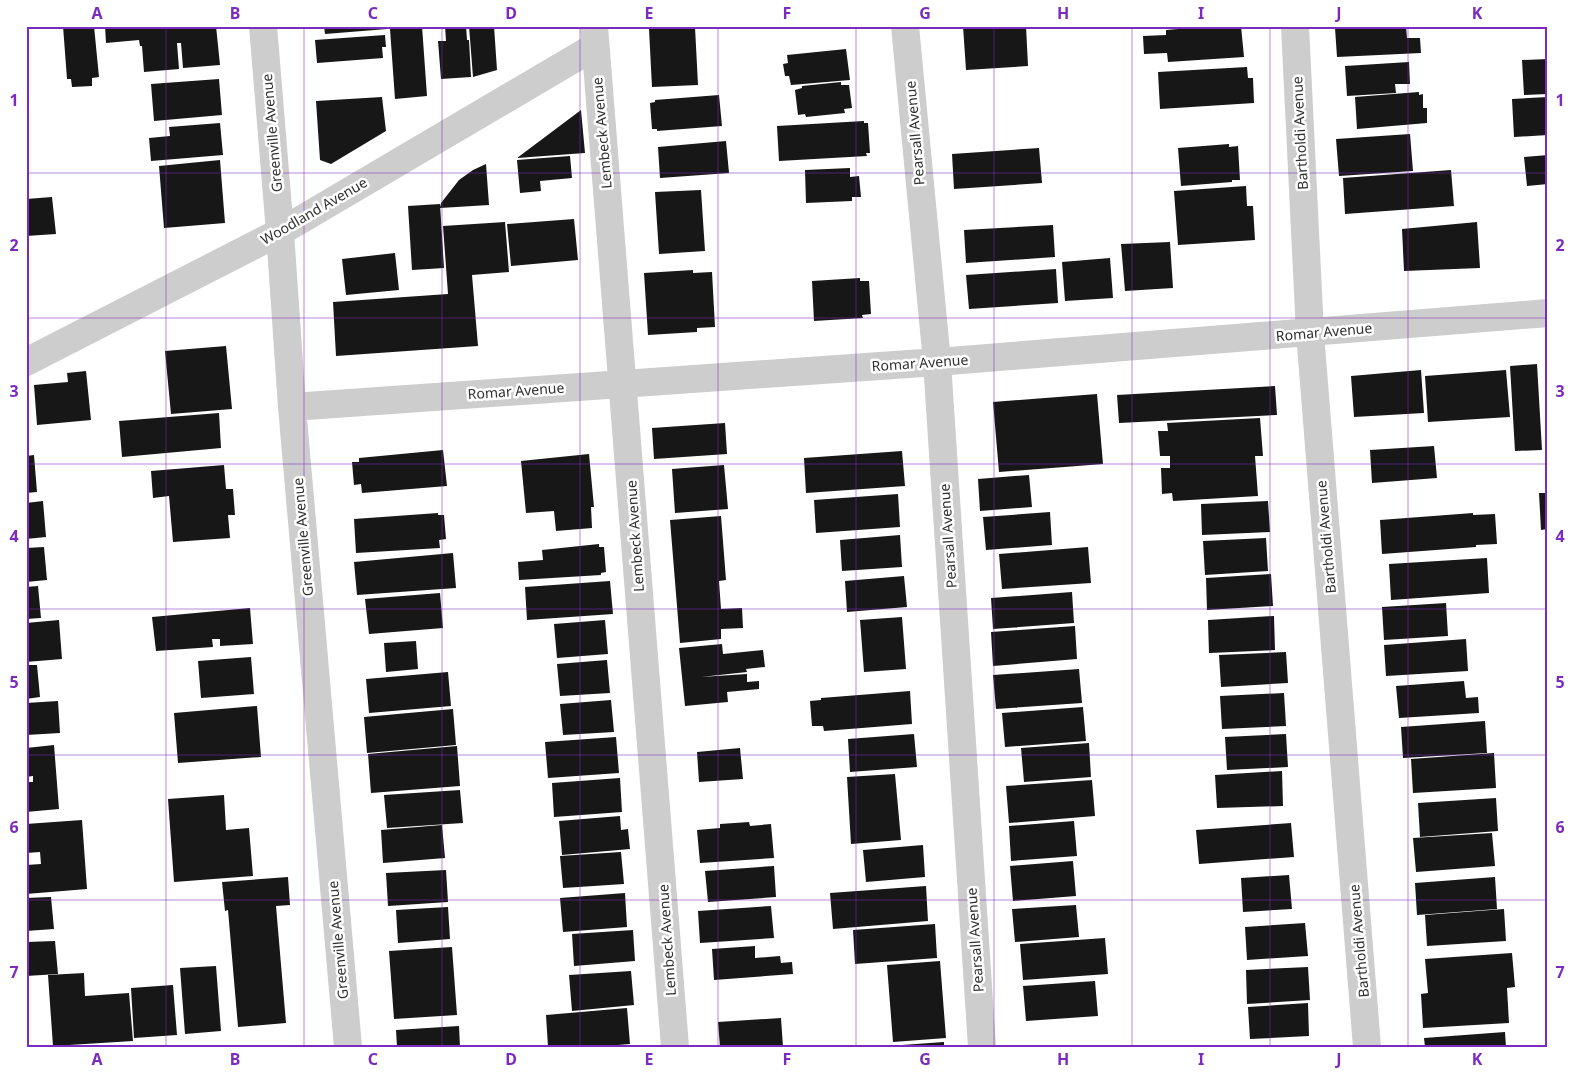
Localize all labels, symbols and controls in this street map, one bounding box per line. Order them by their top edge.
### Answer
text: A [91,2,103,24]
text: B [230,2,240,24]
text: C [368,2,378,24]
text: D [505,2,517,24]
text: E [645,2,654,24]
text: F [783,2,791,24]
text: G [919,2,931,24]
text: H [1057,2,1069,24]
text: I [1198,2,1204,24]
text: J [1334,2,1342,24]
text: K [1472,2,1483,24]
street label: Greenville Avenue [257,73,286,193]
street label: Lembeck Avenue [587,76,616,190]
street label: Bartholdi Avenue [1287,76,1312,190]
street label: Pearsall Avenue [900,80,929,186]
text: 1 [9,89,19,111]
text: 1 [1555,89,1565,111]
street label: Woodland Avenue [257,172,370,249]
text: 2 [9,234,19,256]
text: 2 [1555,234,1565,256]
street label: Romar Avenue [1275,318,1373,345]
street label: Romar Avenue [871,350,969,375]
street label: Romar Avenue [467,378,565,403]
text: 3 [9,380,19,402]
text: 3 [1555,380,1565,402]
street label: Greenville Avenue [288,477,317,597]
street label: Lembeck Avenue [621,480,648,592]
street label: Bartholdi Avenue [1311,480,1340,594]
street label: Pearsall Avenue [934,483,961,589]
text: 4 [9,525,19,547]
text: 4 [1555,525,1565,547]
text: 5 [9,671,19,693]
text: 5 [1555,671,1565,693]
text: 6 [9,816,19,838]
text: 6 [1555,816,1565,838]
street label: Greenville Avenue [323,880,352,1000]
street label: Lembeck Avenue [653,884,680,996]
street label: Bartholdi Avenue [1344,884,1373,998]
street label: Pearsall Avenue [961,887,988,993]
text: 7 [9,961,19,983]
text: 7 [1555,961,1565,983]
text: A [91,1048,103,1070]
text: B [230,1048,240,1070]
text: C [368,1048,378,1070]
text: D [505,1048,517,1070]
text: E [645,1048,654,1070]
text: F [783,1048,791,1070]
text: G [919,1048,931,1070]
text: H [1057,1048,1069,1070]
text: I [1198,1048,1204,1070]
text: J [1334,1048,1342,1070]
text: K [1472,1048,1483,1070]

